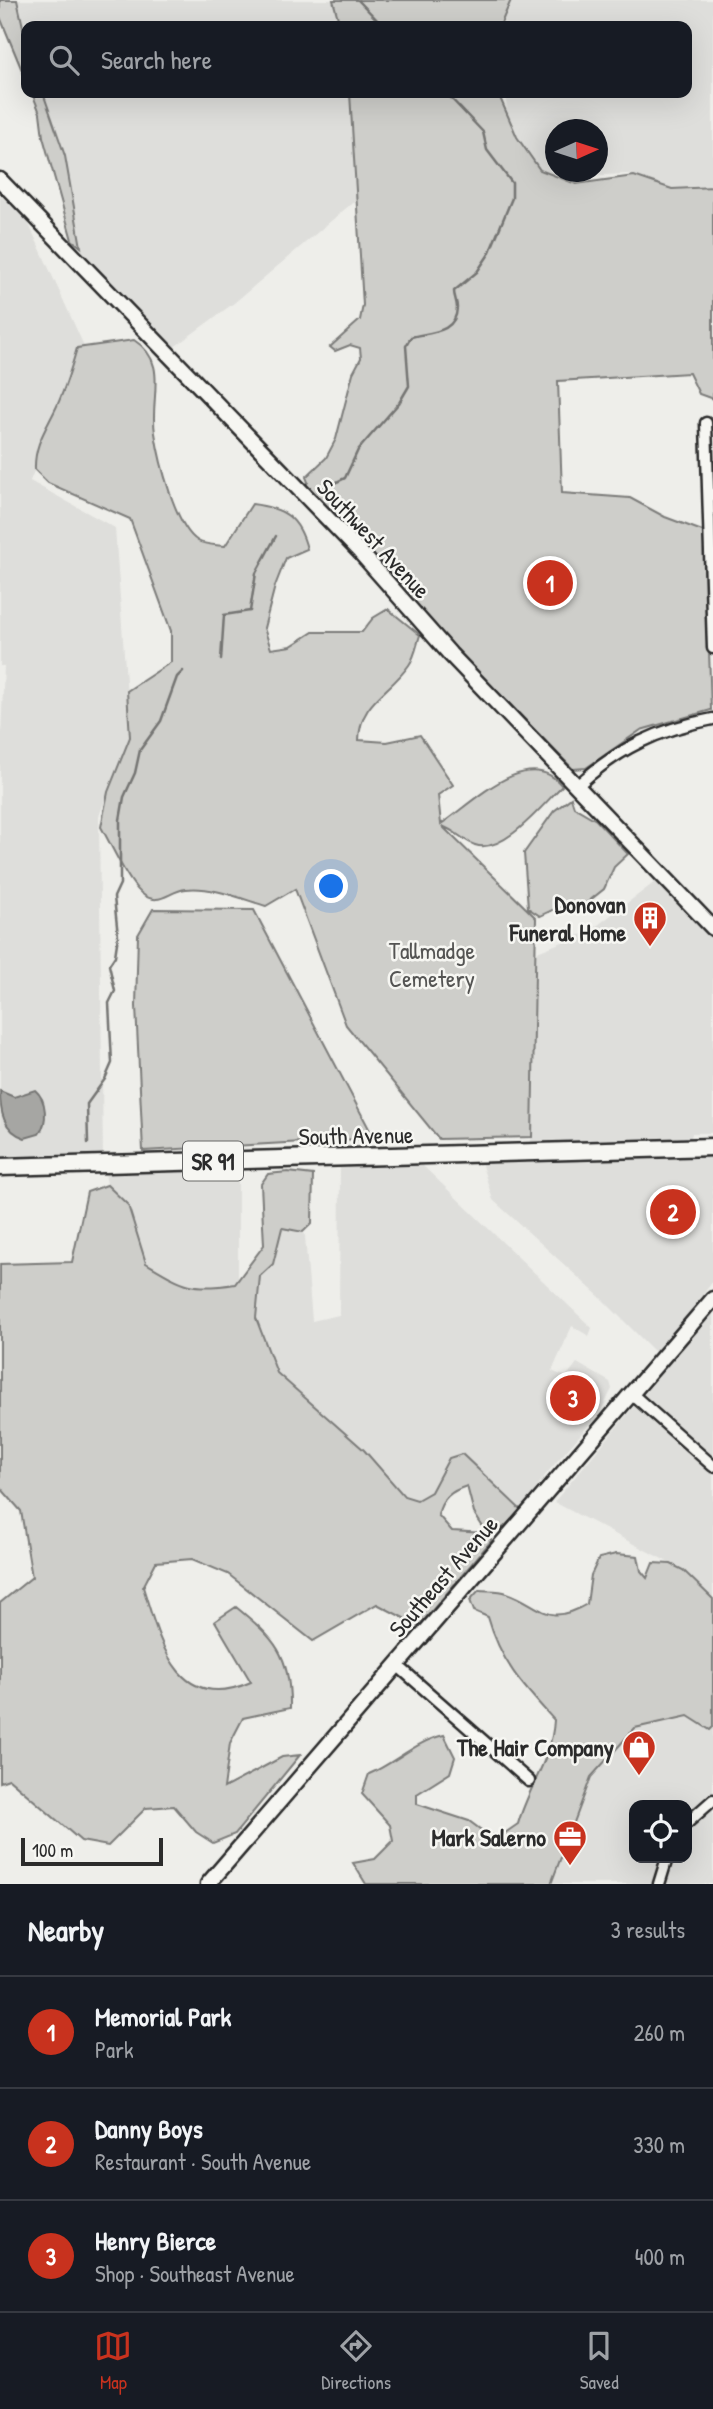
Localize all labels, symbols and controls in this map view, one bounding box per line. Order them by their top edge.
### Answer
search box [21,21,692,98]
icon: search [45,41,83,79]
text: Search here [101,42,212,77]
north arrow [545,119,608,182]
street label: Southwest Avenue [310,471,438,605]
pin: 1 [527,557,573,609]
your location [314,869,348,903]
place label: Donovan Funeral Home [509,888,626,948]
building icon: Donovan Funeral Home [631,899,669,948]
park label: Tallmadge Cemetery [389,934,476,994]
street label: South Avenue [298,1118,414,1152]
road number: SR 91 [183,1142,243,1180]
pin: 2 [650,1186,696,1238]
pin: 3 [550,1372,596,1424]
street label: Southeast Avenue [381,1508,505,1644]
shop icon: The Hair Company [620,1728,658,1777]
place label: The Hair Company [456,1731,614,1764]
map controls [629,1800,692,1863]
button: locate [629,1800,692,1863]
office icon: Mark Salerno [551,1818,589,1867]
place label: Mark Salerno [431,1821,546,1853]
scale bar [21,1835,163,1867]
text: 100 m [32,1837,73,1863]
text: Nearby [28,1910,104,1950]
text: 3 results [610,1914,685,1945]
text: Memorial Park [95,1999,231,2034]
text: 1 [47,2017,55,2048]
text: 260 m [634,2017,685,2048]
text: Park [95,2034,133,2065]
text: Danny Boys [95,2111,203,2146]
text: 2 [46,2129,56,2160]
text: 330 m [633,2129,685,2160]
text: Restaurant · South Avenue [95,2146,311,2177]
text: Henry Bierce [95,2223,216,2258]
text: 3 [46,2241,56,2272]
text: 400 m [635,2241,685,2272]
text: Shop · Southeast Avenue [95,2258,295,2289]
tab: Map [94,2327,132,2395]
tab: Directions [321,2327,391,2395]
tab: Saved [580,2327,619,2395]

